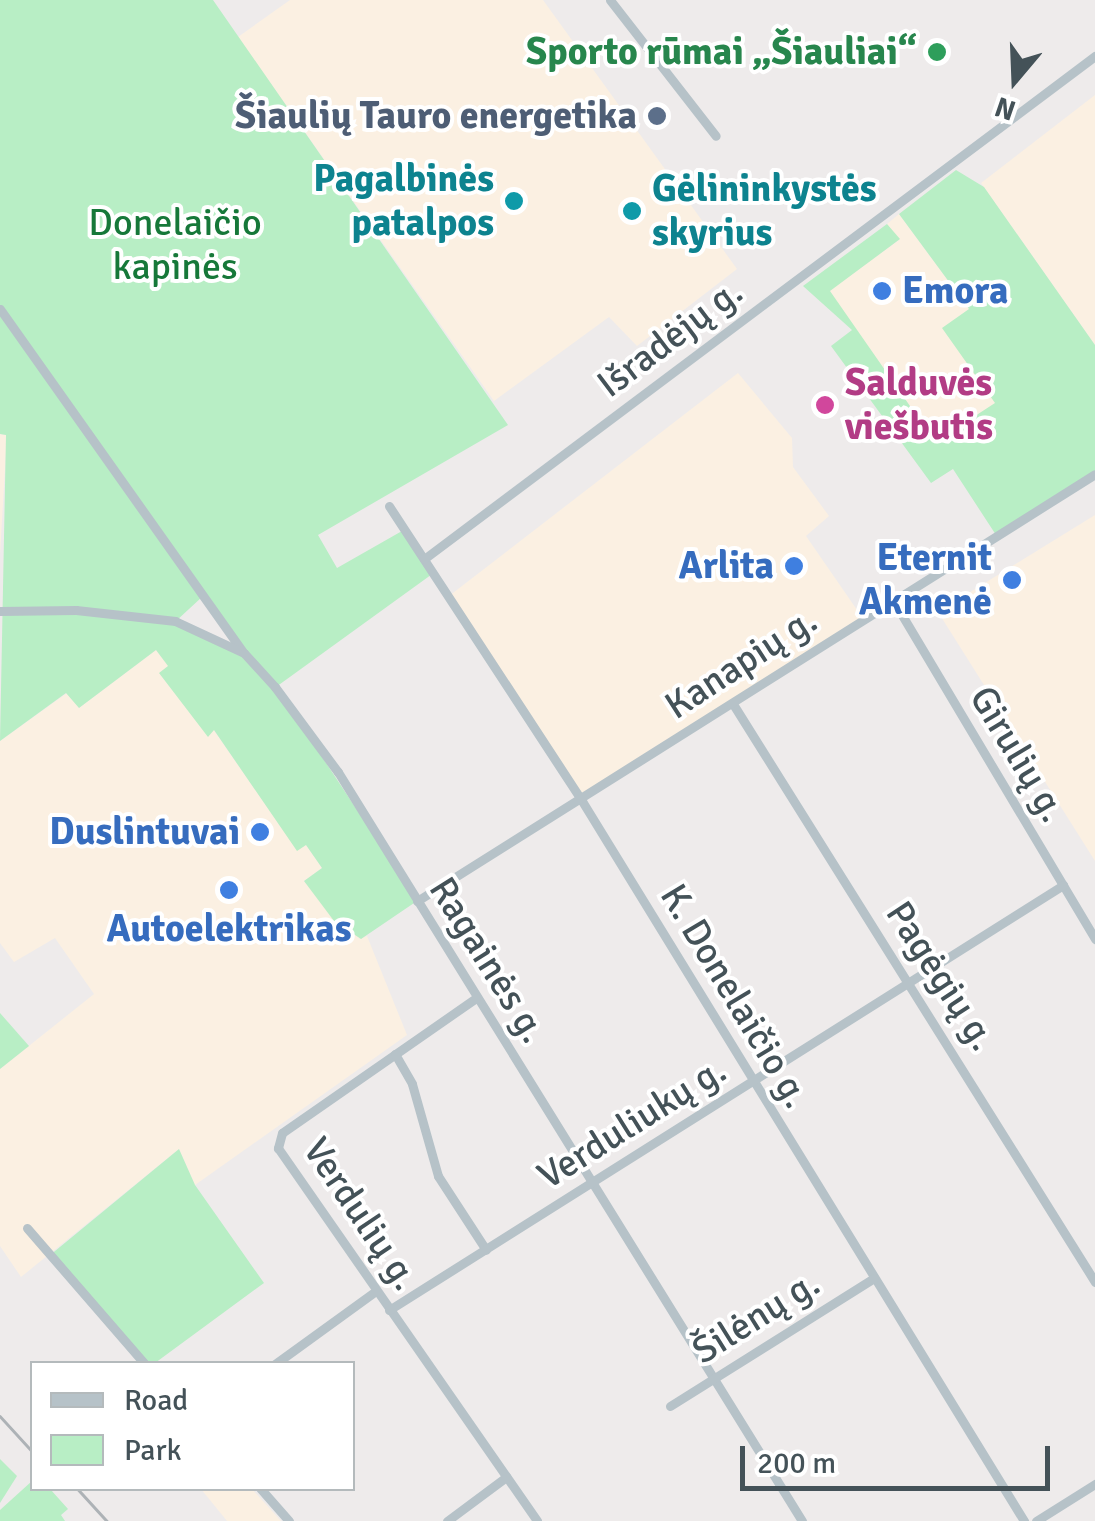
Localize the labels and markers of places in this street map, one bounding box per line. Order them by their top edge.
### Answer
place label: Sporto rūmai „Šiauliai“ [526,29,917,75]
marker: Sporto rūmai „Šiauliai“ [926,41,948,63]
place label: Šiaulių Tauro energetika [235,93,637,139]
marker: Šiaulių Tauro energetika [646,105,668,127]
place label: Pagalbinės patalpos [313,156,494,245]
place label: Gėlininkystės skyrius [652,166,877,255]
marker: Pagalbinės patalpos [503,190,525,212]
marker: Gėlininkystės skyrius [621,200,643,222]
place label: Emora [902,268,1009,314]
marker: Emora [871,280,893,302]
place label: Salduvės viešbutis [845,360,993,449]
marker: Salduvės viešbutis [814,394,836,416]
place label: Eternit Akmenė [859,535,992,624]
place label: Arlita [678,543,774,589]
marker: Arlita [783,555,805,577]
marker: Eternit Akmenė [1001,569,1023,591]
place label: Duslintuvai [49,809,240,855]
marker: Duslintuvai [249,821,271,843]
marker: Autoelektrikas [218,879,240,901]
place label: Autoelektrikas [106,906,352,952]

